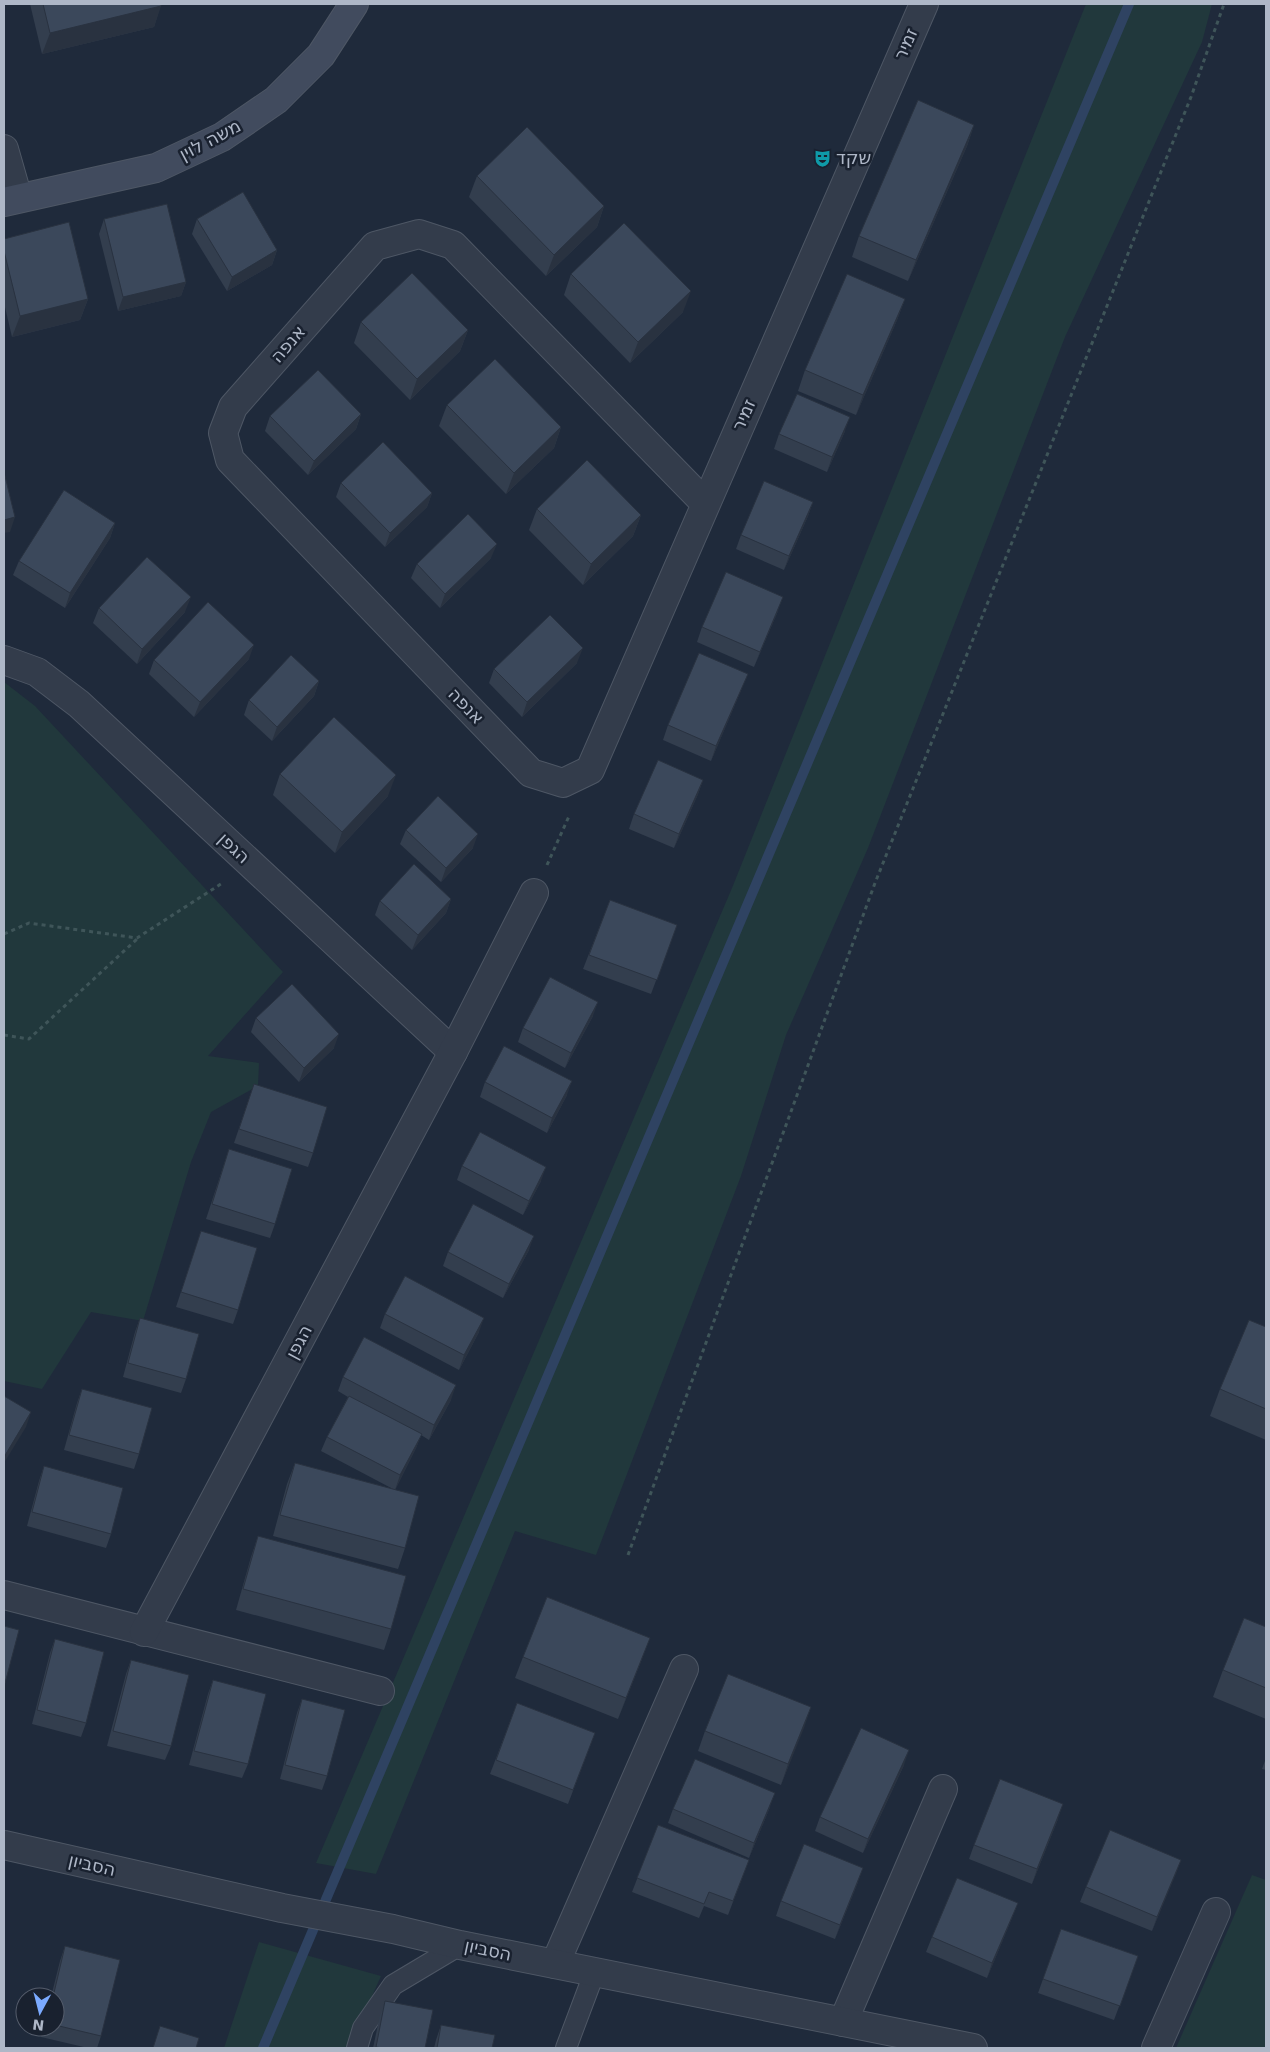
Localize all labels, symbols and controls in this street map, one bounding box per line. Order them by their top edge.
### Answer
street label: זמיר [889,25,922,63]
street label: משה לוין [175,115,244,164]
place label: שקד [836,147,871,168]
theatre icon: שקד [812,148,832,168]
street label: אנפה [266,321,309,367]
street label: זמיר [727,396,760,434]
street label: אנפה [444,683,489,728]
street label: הגפן [214,828,254,867]
street label: הגפן [281,1321,316,1362]
street label: הסביון [67,1849,118,1880]
street label: הסביון [463,1934,514,1965]
north arrow [15,1987,65,2037]
text: N [32,2016,45,2034]

